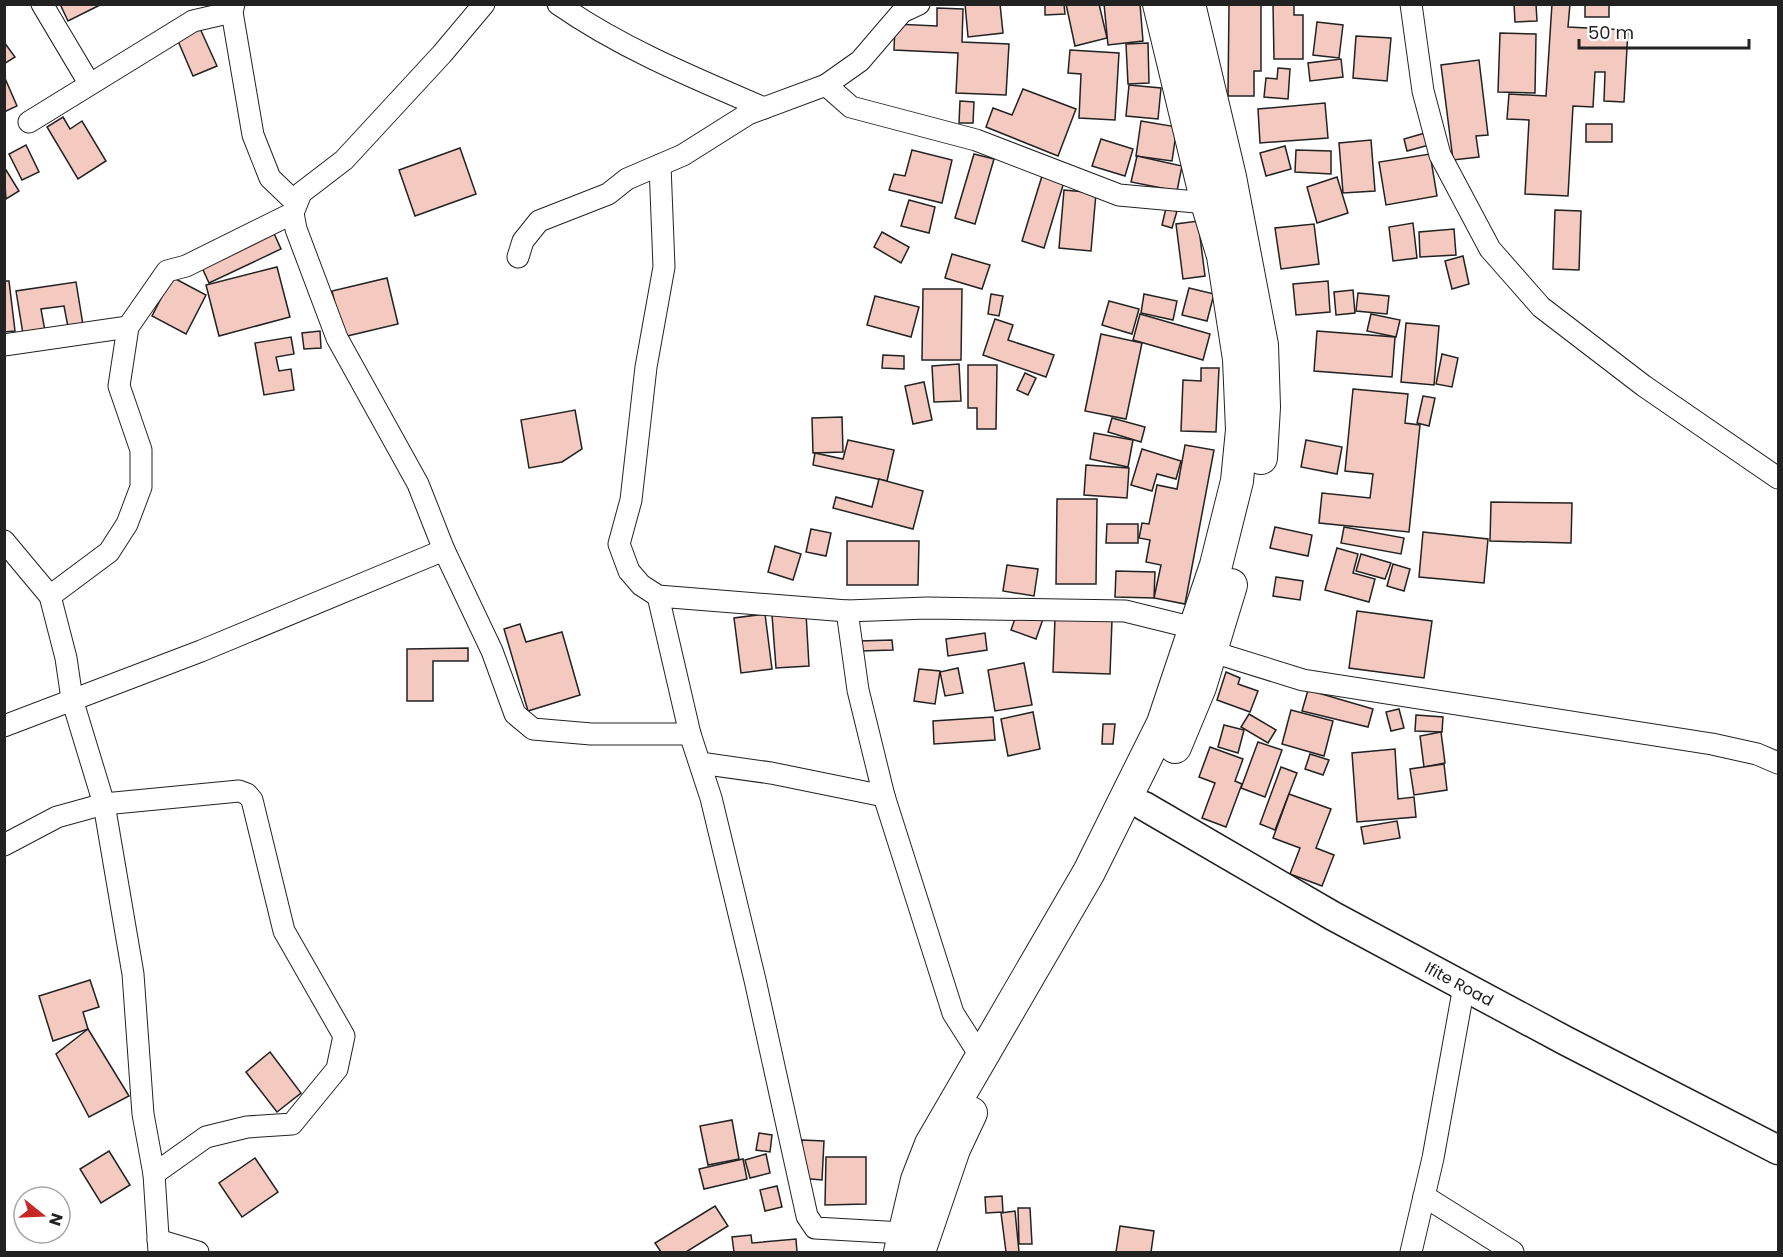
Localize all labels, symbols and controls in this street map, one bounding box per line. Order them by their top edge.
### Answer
scale bar [1579,12,1748,50]
text: 50 m [1588,20,1634,45]
street label: Ifite Road [1421,956,1497,1012]
north arrow [12,1185,72,1245]
text: N [43,1210,69,1229]

